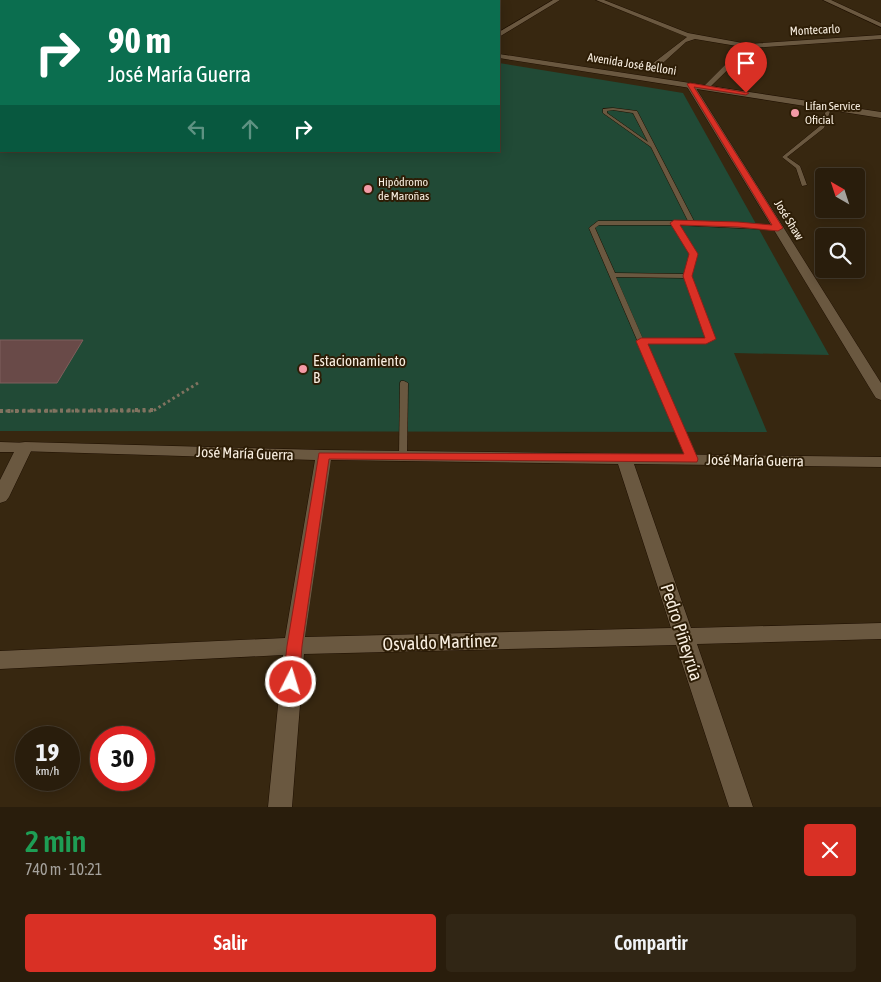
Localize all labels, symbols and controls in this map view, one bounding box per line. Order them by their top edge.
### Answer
icon: right [25,20,90,85]
text: 90 m [108,20,171,60]
street label: Montecarlo [789,22,841,38]
pin [725,42,767,93]
icon: arrive [732,49,760,77]
street label: Avenida José Belloni [586,50,678,78]
text: José María Guerra [108,61,251,87]
place label: Lifan Service Oficial [805,99,860,127]
marker: Lifan Service Oficial [789,107,801,119]
icon: left [183,115,211,143]
icon: ahead [236,115,264,143]
icon: right [289,115,317,143]
north arrow [815,168,865,218]
map controls [815,168,865,278]
place label: Hipódromo de Maroñas [378,175,429,203]
marker: Hipódromo de Maroñas [362,183,374,195]
street label: José Shaw [771,197,807,243]
button: search [815,228,865,278]
place label: Estacionamiento B [313,352,406,386]
marker: Estacionamiento B [297,363,309,375]
street label: José María Guerra [196,443,294,463]
street label: José María Guerra [706,451,804,469]
street label: Pedro Piñeyrúa [656,581,708,683]
street label: Osvaldo Martínez [382,629,498,654]
position arrow [264,655,316,707]
speed limit sign: 30 [90,726,155,791]
text: 19 [36,738,59,766]
text: km/h [36,764,59,778]
text: 2 min [25,824,86,858]
button: close [804,824,856,876]
text: 740 m · 10:21 [25,860,102,878]
button: Salir [25,914,436,972]
button: Compartir [446,914,856,972]

